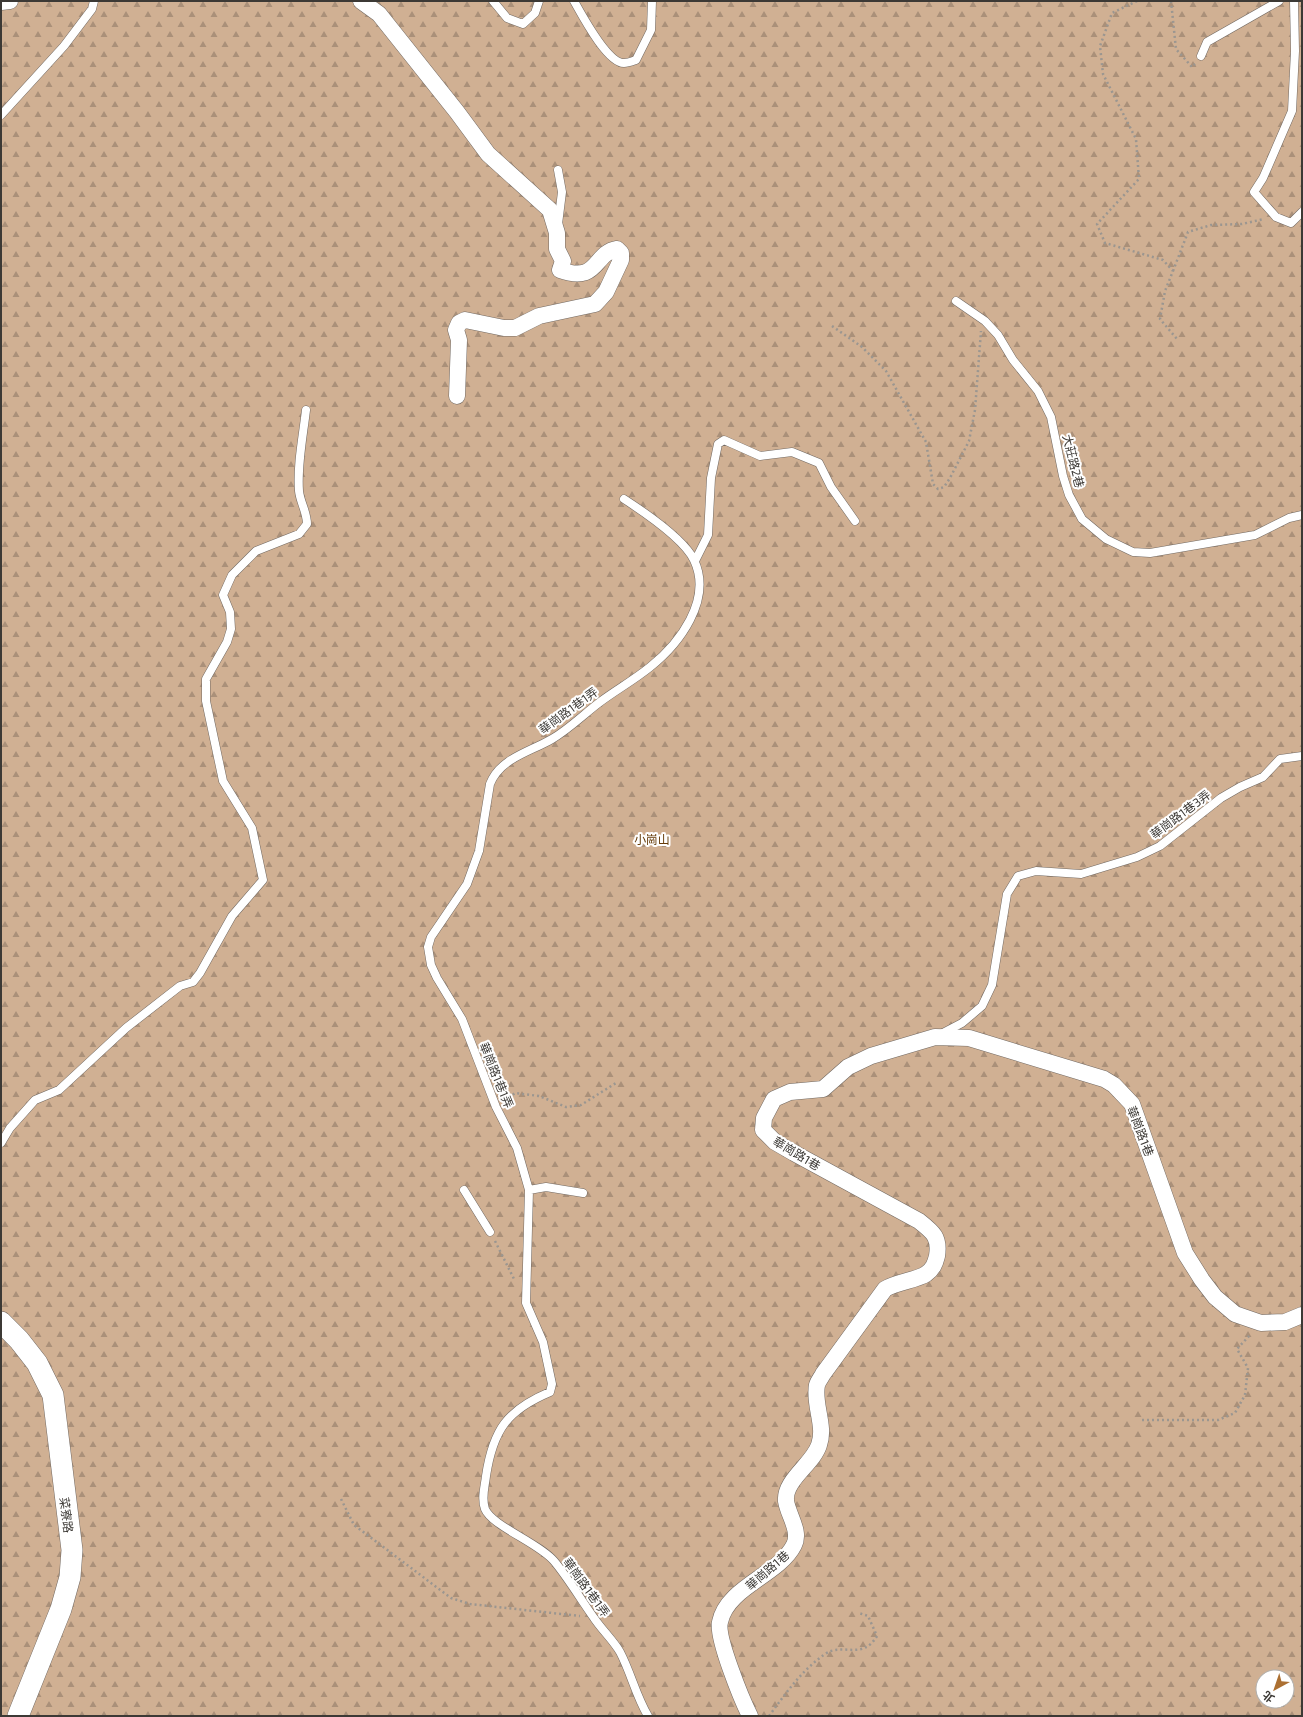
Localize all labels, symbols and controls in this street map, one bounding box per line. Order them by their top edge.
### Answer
street label: 大莊路2巷 [1061,433,1087,489]
street label: 華崗路1巷1弄 [536,684,600,736]
street label: 華崗路1巷3弄 [1147,787,1213,841]
park label: 小崗山 [634,832,670,846]
street label: 華崗路1巷1弄 [477,1040,517,1110]
street label: 華崗路1巷 [1125,1104,1157,1158]
street label: 華崗路1巷 [771,1133,823,1173]
street label: 菜寮路 [58,1496,76,1534]
street label: 華崗路1巷 [742,1547,792,1593]
street label: 華崗路1巷1弄 [561,1555,613,1619]
north arrow [1255,1669,1295,1709]
text: 北 [1260,1689,1277,1706]

